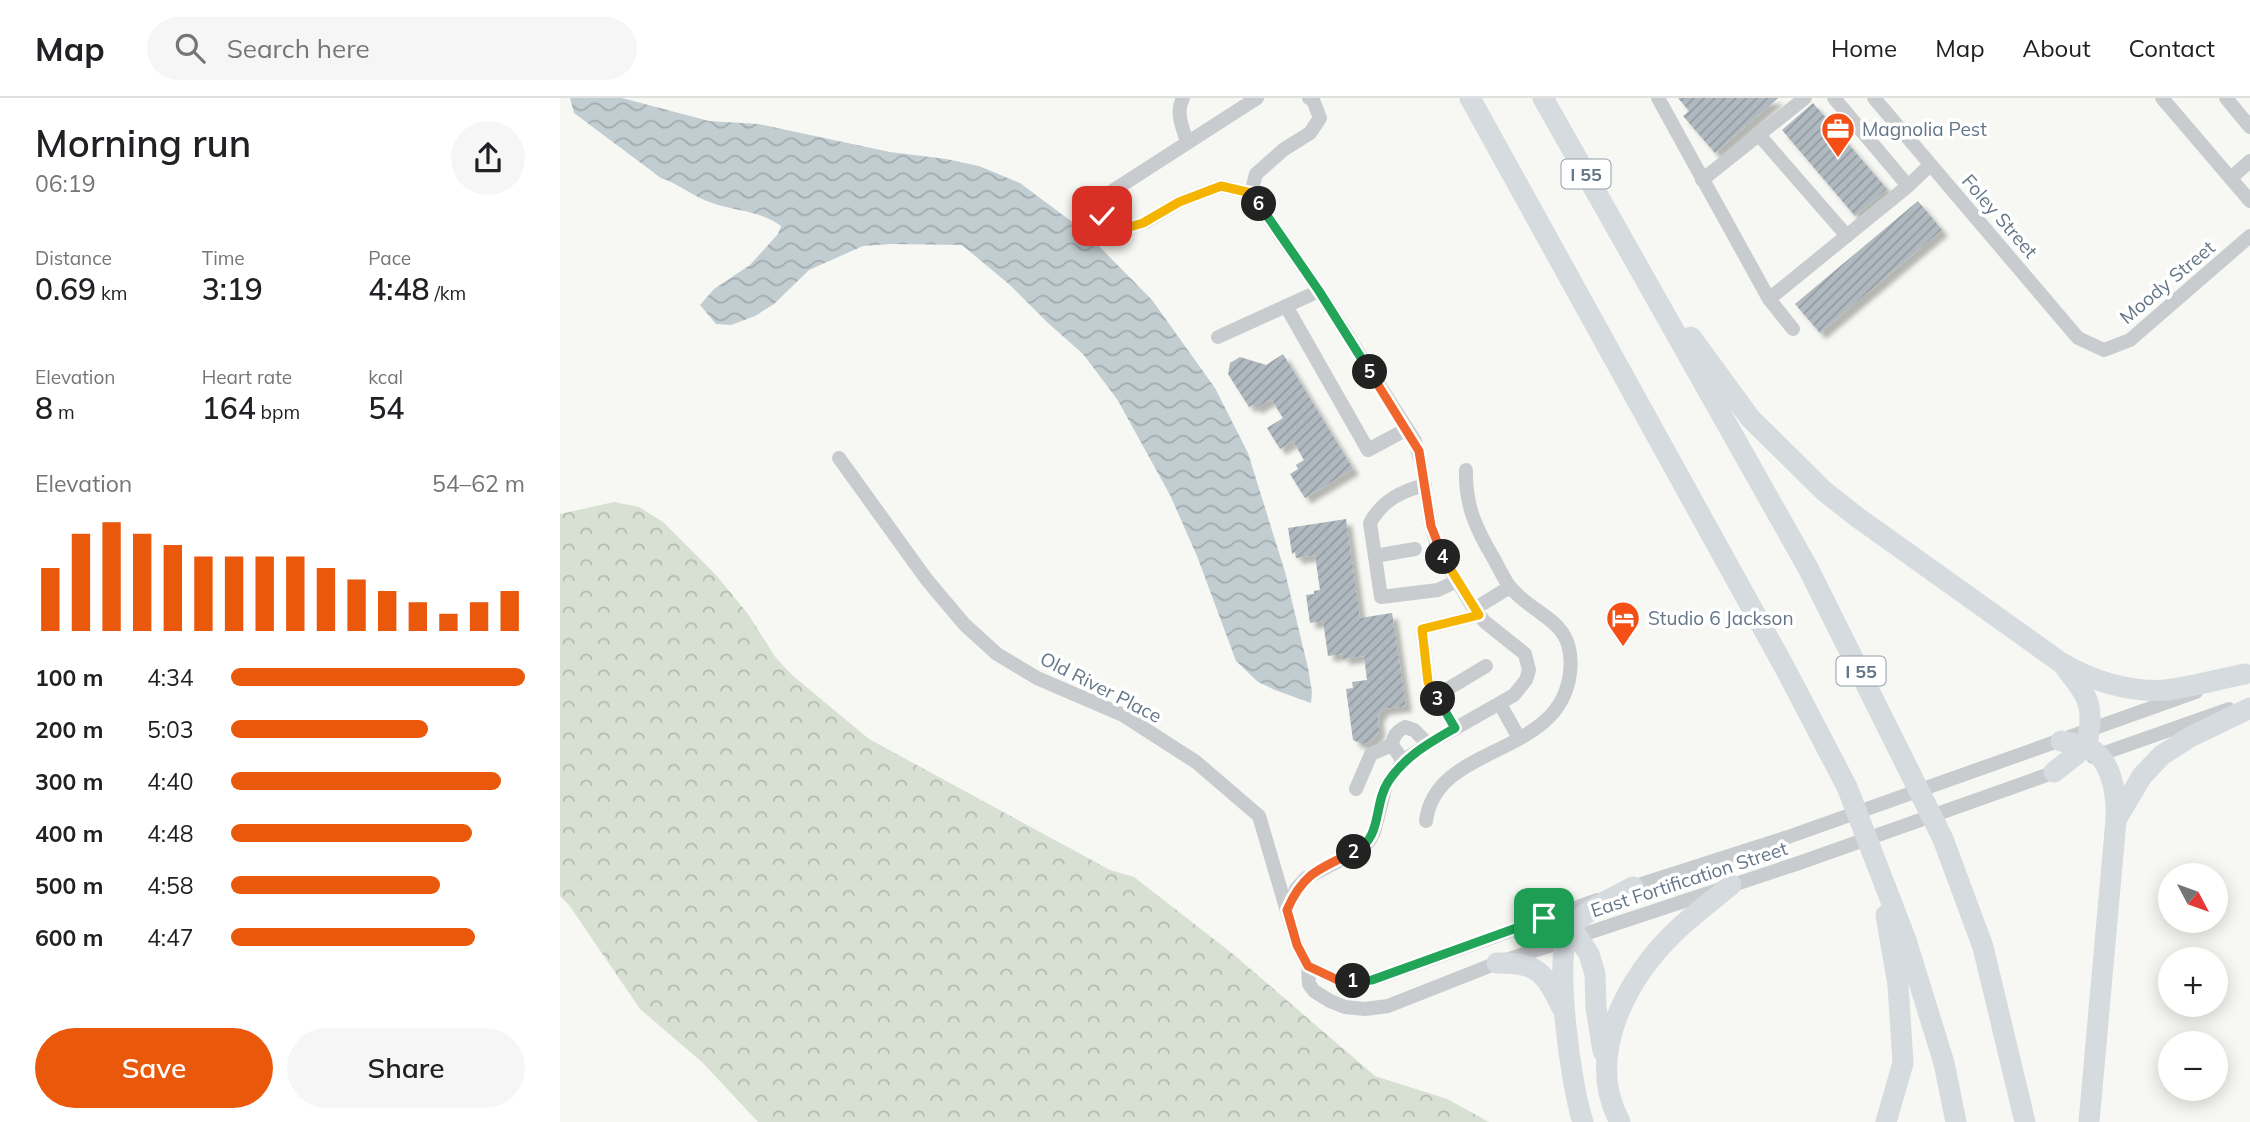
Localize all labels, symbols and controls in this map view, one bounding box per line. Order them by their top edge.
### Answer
search box [147,17,637,80]
text: Map [35,28,105,69]
icon: search [171,29,209,67]
text: Search here [227,32,370,65]
text: Home [1831,33,1897,63]
text: Map [1935,33,1985,63]
text: About [2023,33,2091,63]
text: Contact [2129,33,2215,63]
office icon: Magnolia Pest [1819,110,1857,159]
place label: Magnolia Pest [1862,117,1987,141]
text: Morning run [35,119,251,167]
button: share [451,121,525,195]
road number: I 55 [1562,160,1610,188]
text: 06:19 [35,169,95,198]
street label: Foley Street [1957,169,2043,263]
pin [1072,186,1132,246]
pin: 6 [1242,186,1276,222]
text: 6 [1253,191,1264,215]
icon: check [1083,197,1121,235]
street label: Moody Street [2114,235,2220,329]
text: Distance [35,246,112,270]
text: Time [202,246,245,270]
text: Pace [368,246,411,270]
text: 0.69 [35,270,96,308]
text: 3:19 [202,270,263,308]
text: 4:48 [368,270,429,308]
text: km [96,281,128,305]
text: /km [429,281,466,305]
pin: 5 [1352,354,1388,390]
text: 5 [1364,359,1375,383]
text: Elevation [35,365,115,389]
text: Heart rate [202,365,292,389]
text: kcal [368,365,403,389]
text: 8 [35,389,53,427]
text: 164 [202,389,256,427]
text: 54 [368,389,404,427]
text: m [53,400,75,424]
text: bpm [256,400,300,424]
text: Elevation [35,469,132,498]
text: 54–62 m [432,469,525,498]
pin: 4 [1426,540,1460,574]
text: 4 [1437,544,1448,568]
hotel icon: Studio 6 Jackson [1604,599,1642,648]
place label: Studio 6 Jackson [1648,606,1794,630]
street label: Old River Place [1036,646,1166,728]
road number: I 55 [1836,656,1886,686]
text: 100 m [35,663,103,692]
text: 4:34 [147,663,194,692]
pin: 3 [1420,682,1456,716]
text: 3 [1432,686,1443,710]
text: 200 m [35,715,103,744]
text: 5:03 [147,715,194,744]
text: 300 m [35,767,103,796]
text: 4:40 [147,767,194,796]
text: 400 m [35,819,103,848]
text: 4:48 [147,819,194,848]
pin: 2 [1336,834,1372,870]
street label: East Fortification Street [1588,836,1791,922]
text: 2 [1348,839,1359,863]
north arrow [2158,863,2228,933]
map controls [2158,863,2228,1101]
text: 500 m [35,871,103,900]
text: 4:58 [147,871,194,900]
pin [1514,888,1574,948]
icon: arrive [1525,899,1563,937]
text: 600 m [35,923,103,952]
text: 4:47 [147,923,194,952]
button: + [2158,947,2228,1017]
pin: 1 [1336,964,1370,998]
text: 1 [1347,968,1358,992]
button: Save [35,1028,273,1108]
button: Share [287,1028,525,1108]
button: − [2158,1031,2228,1101]

